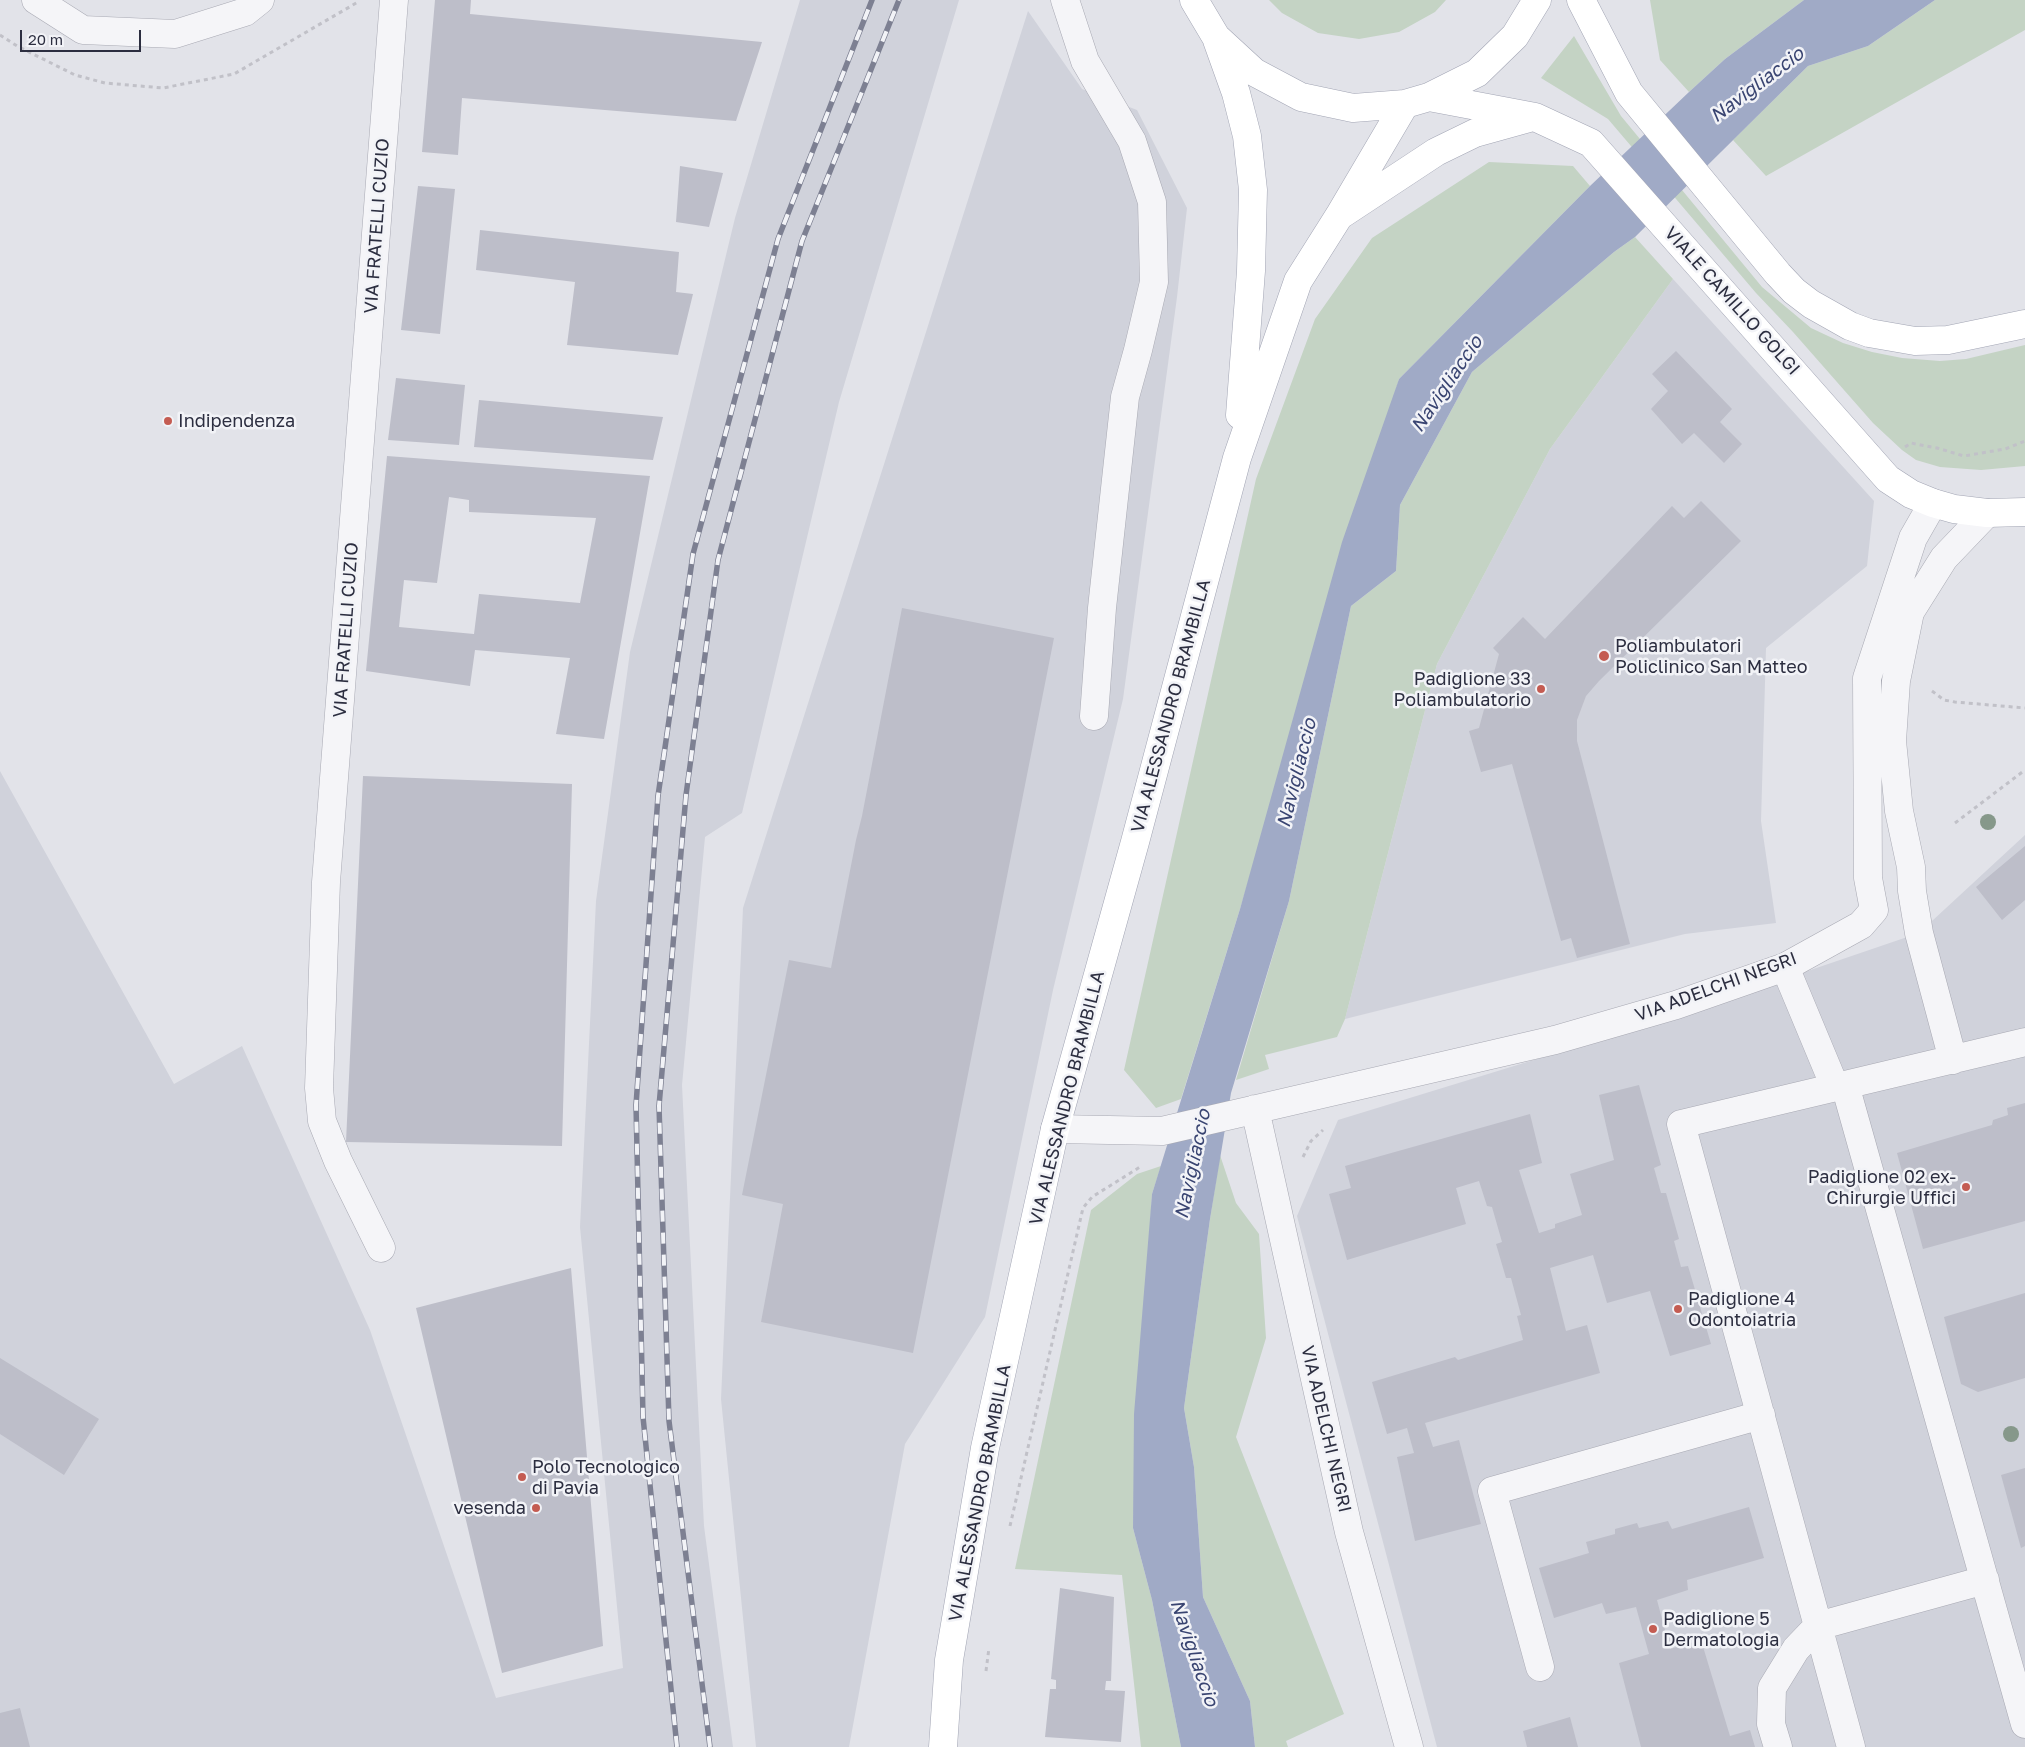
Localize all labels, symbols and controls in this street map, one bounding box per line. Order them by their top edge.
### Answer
scale bar [22,20,144,52]
text: 20 m [28,30,63,48]
water label: Navigliaccio [1706,42,1808,128]
street label: VIA FRATELLI CUZIO [360,138,394,314]
street label: VIALE CAMILLO GOLGI [1660,222,1804,380]
water label: Navigliaccio [1406,331,1488,437]
place label: Indipendenza [178,410,295,432]
marker: Indipendenza [162,415,174,427]
street label: VIA FRATELLI CUZIO [329,542,363,718]
street label: VIA ALESSANDRO BRAMBILLA [1127,577,1215,835]
place label: Poliambulatori Policlinico San Matteo [1615,635,1808,678]
marker: Poliambulatori Policlinico San Matteo [1597,649,1611,663]
place label: Padiglione 33 Poliambulatorio [1394,668,1531,711]
marker: Padiglione 33 Poliambulatorio [1535,683,1547,695]
water label: Navigliaccio [1272,716,1322,830]
street label: VIA ADELCHI NEGRI [1632,948,1800,1026]
street label: VIA ALESSANDRO BRAMBILLA [1025,969,1109,1227]
water label: Navigliaccio [1170,1107,1216,1221]
place label: Padiglione 02 ex- Chirurgie Uffici [1808,1166,1956,1208]
marker: Padiglione 02 ex- Chirurgie Uffici [1960,1181,1972,1193]
place label: Padiglione 4 Odontoiatria [1688,1288,1796,1330]
marker: Padiglione 4 Odontoiatria [1672,1303,1684,1315]
street label: VIA ADELCHI NEGRI [1296,1343,1356,1515]
street label: VIA ALESSANDRO BRAMBILLA [944,1363,1016,1623]
place label: Polo Tecnologico di Pavia [532,1456,680,1498]
marker: Polo Tecnologico di Pavia [516,1471,528,1483]
place label: vesenda [454,1497,526,1519]
marker: vesenda [530,1502,542,1514]
water label: Navigliaccio [1165,1597,1223,1709]
place label: Padiglione 5 Dermatologia [1663,1608,1779,1650]
marker: Padiglione 5 Dermatologia [1647,1623,1659,1635]

